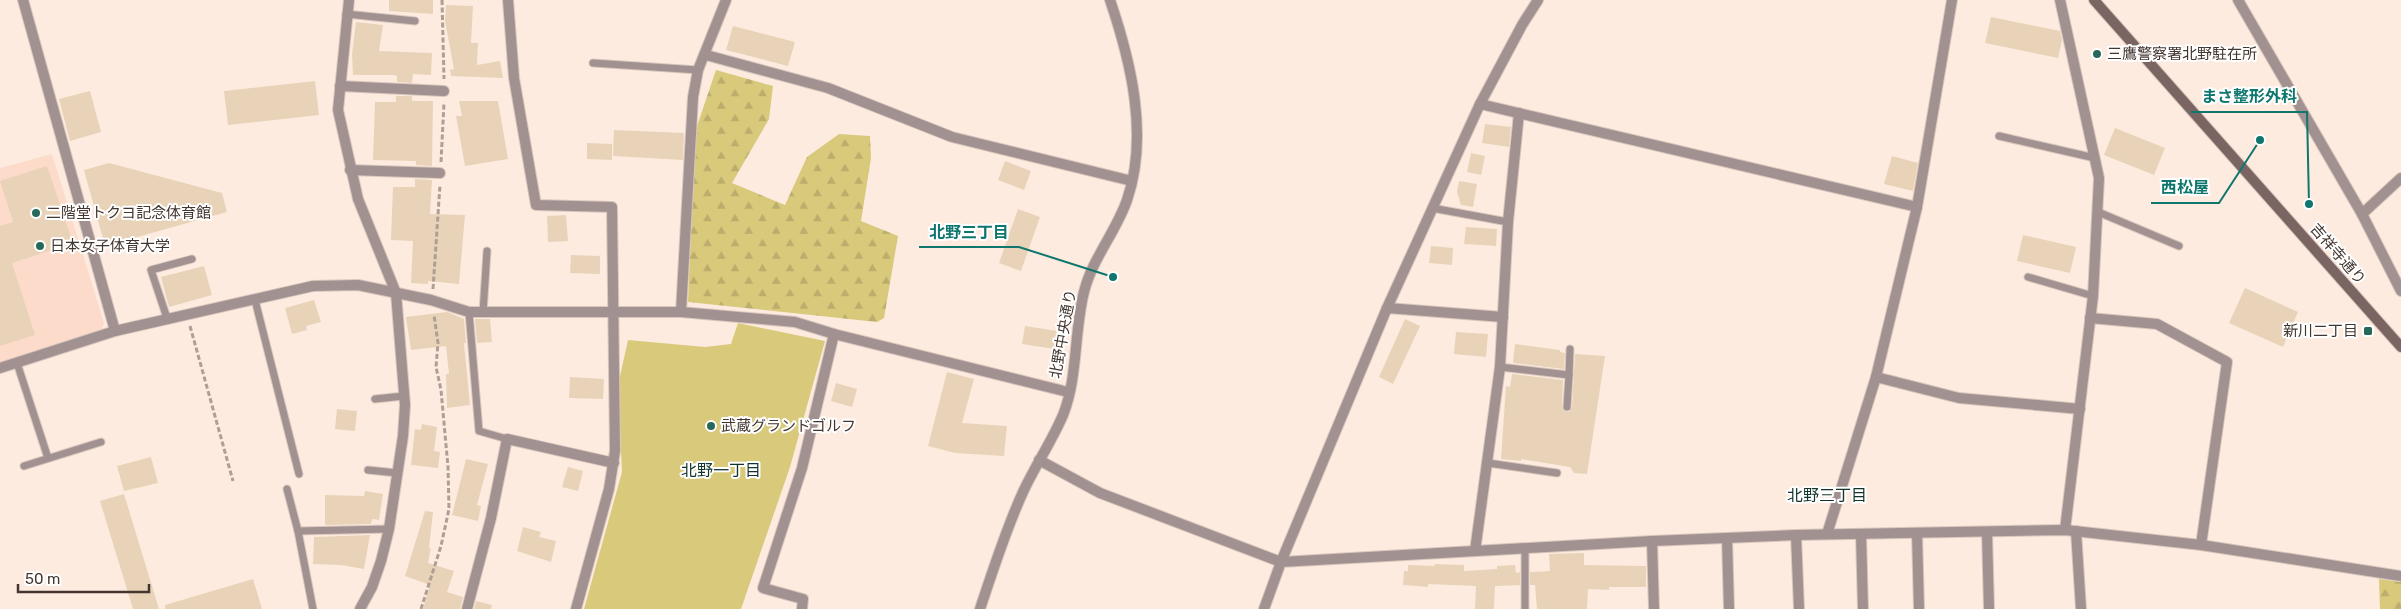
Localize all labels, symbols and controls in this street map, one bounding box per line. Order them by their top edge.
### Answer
place label: 三鷹警察署北野駐在所 [2107,45,2257,63]
marker: 三鷹警察署北野駐在所 [2091,48,2103,60]
callout: まさ整形外科 [2191,81,2307,112]
text: まさ整形外科 [2201,87,2297,106]
callout: 西松屋 [2151,172,2219,203]
text: 西松屋 [2161,178,2209,197]
place label: 二階堂トクヨ記念体育館 [46,204,211,222]
marker: 二階堂トクヨ記念体育館 [30,207,42,219]
callout: 北野三丁目 [919,216,1019,247]
street label: 吉祥寺通り [2307,220,2369,288]
text: 北野三丁目 [929,223,1009,242]
place label: 日本女子体育大学 [50,237,170,255]
marker: 日本女子体育大学 [34,240,46,252]
street label: 北野中央通り [1046,288,1080,380]
place label: 新川二丁目 [2283,322,2358,340]
marker: 新川二丁目 [2362,325,2374,337]
place label: 武蔵グランドゴルフ [721,417,856,435]
marker: 武蔵グランドゴルフ [705,420,717,432]
district label: 北野一丁目 [681,461,761,480]
district label: 北野三丁目 [1787,486,1867,505]
scale bar [18,562,149,594]
text: 50 m [25,570,60,588]

